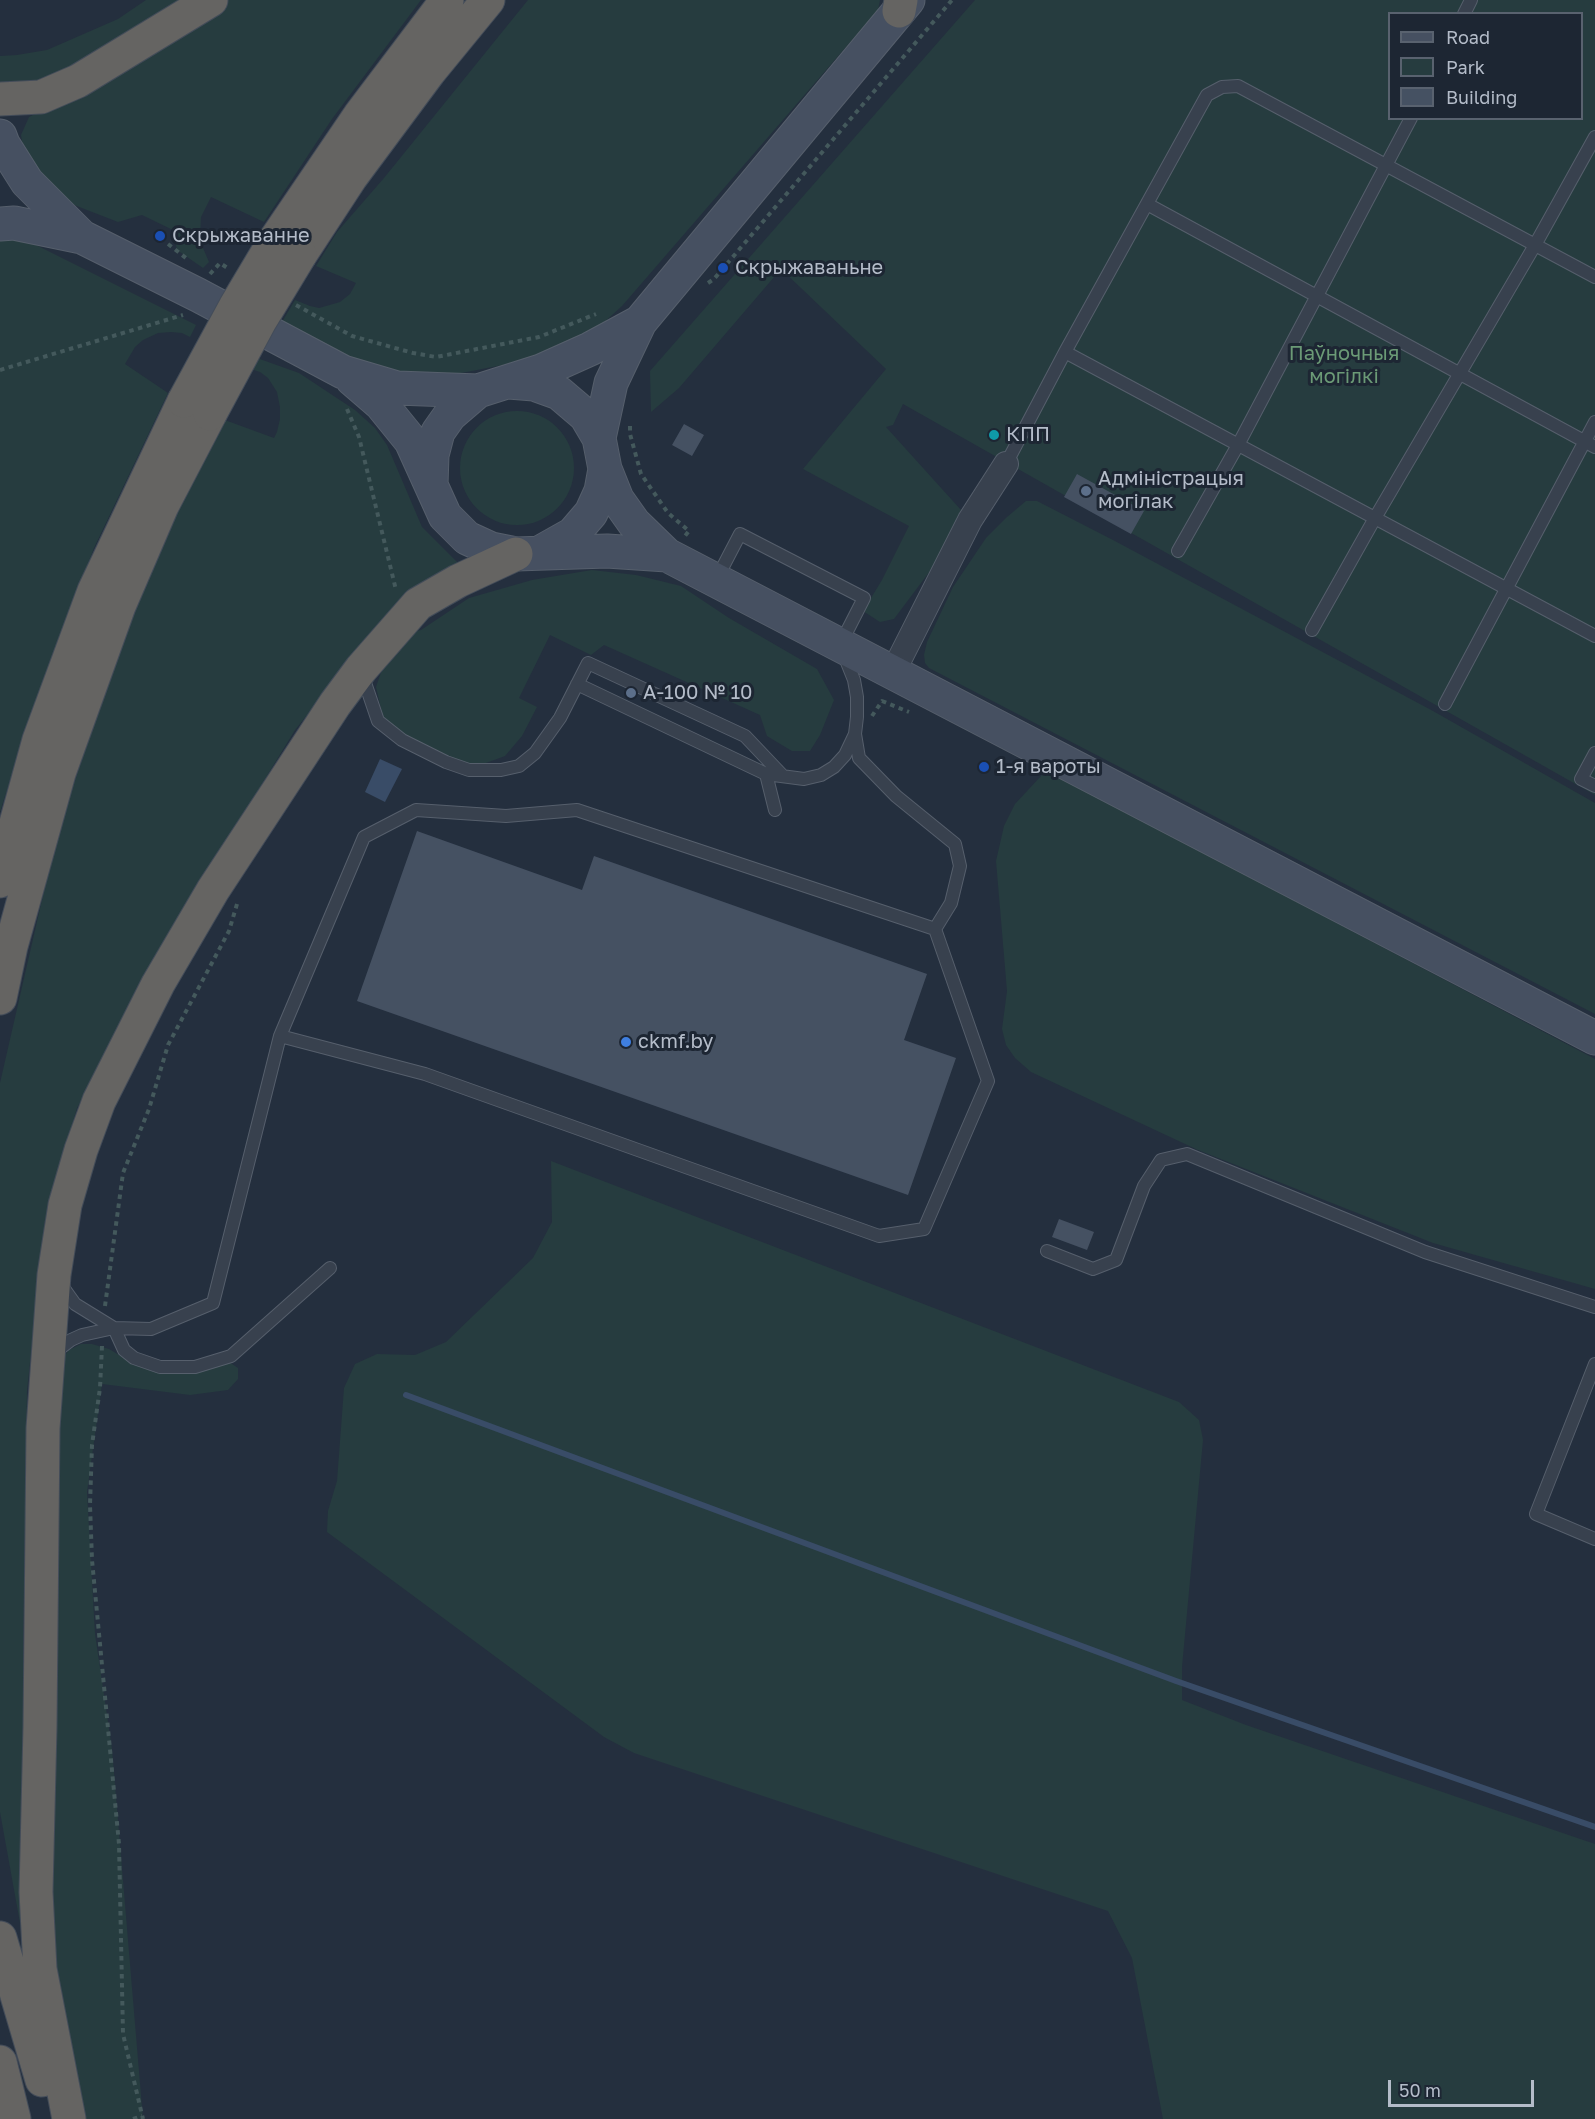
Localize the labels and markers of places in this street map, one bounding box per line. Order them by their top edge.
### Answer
place label: Скрыжаванне [172,224,310,248]
marker: Скрыжаванне [153,229,167,243]
place label: Скрыжаваньне [735,256,883,280]
marker: Скрыжаваньне [716,261,730,275]
place label: КПП [1006,423,1050,447]
marker: КПП [987,428,1001,442]
place label: Адміністрацыя могілак [1098,467,1244,514]
marker: Адміністрацыя могілак [1079,484,1093,498]
place label: А-100 № 10 [643,681,752,705]
marker: А-100 № 10 [624,686,638,700]
place label: 1-я вароты [996,755,1101,779]
marker: 1-я вароты [977,760,991,774]
place label: ckmf.by [638,1030,713,1054]
marker: ckmf.by [619,1035,633,1049]

